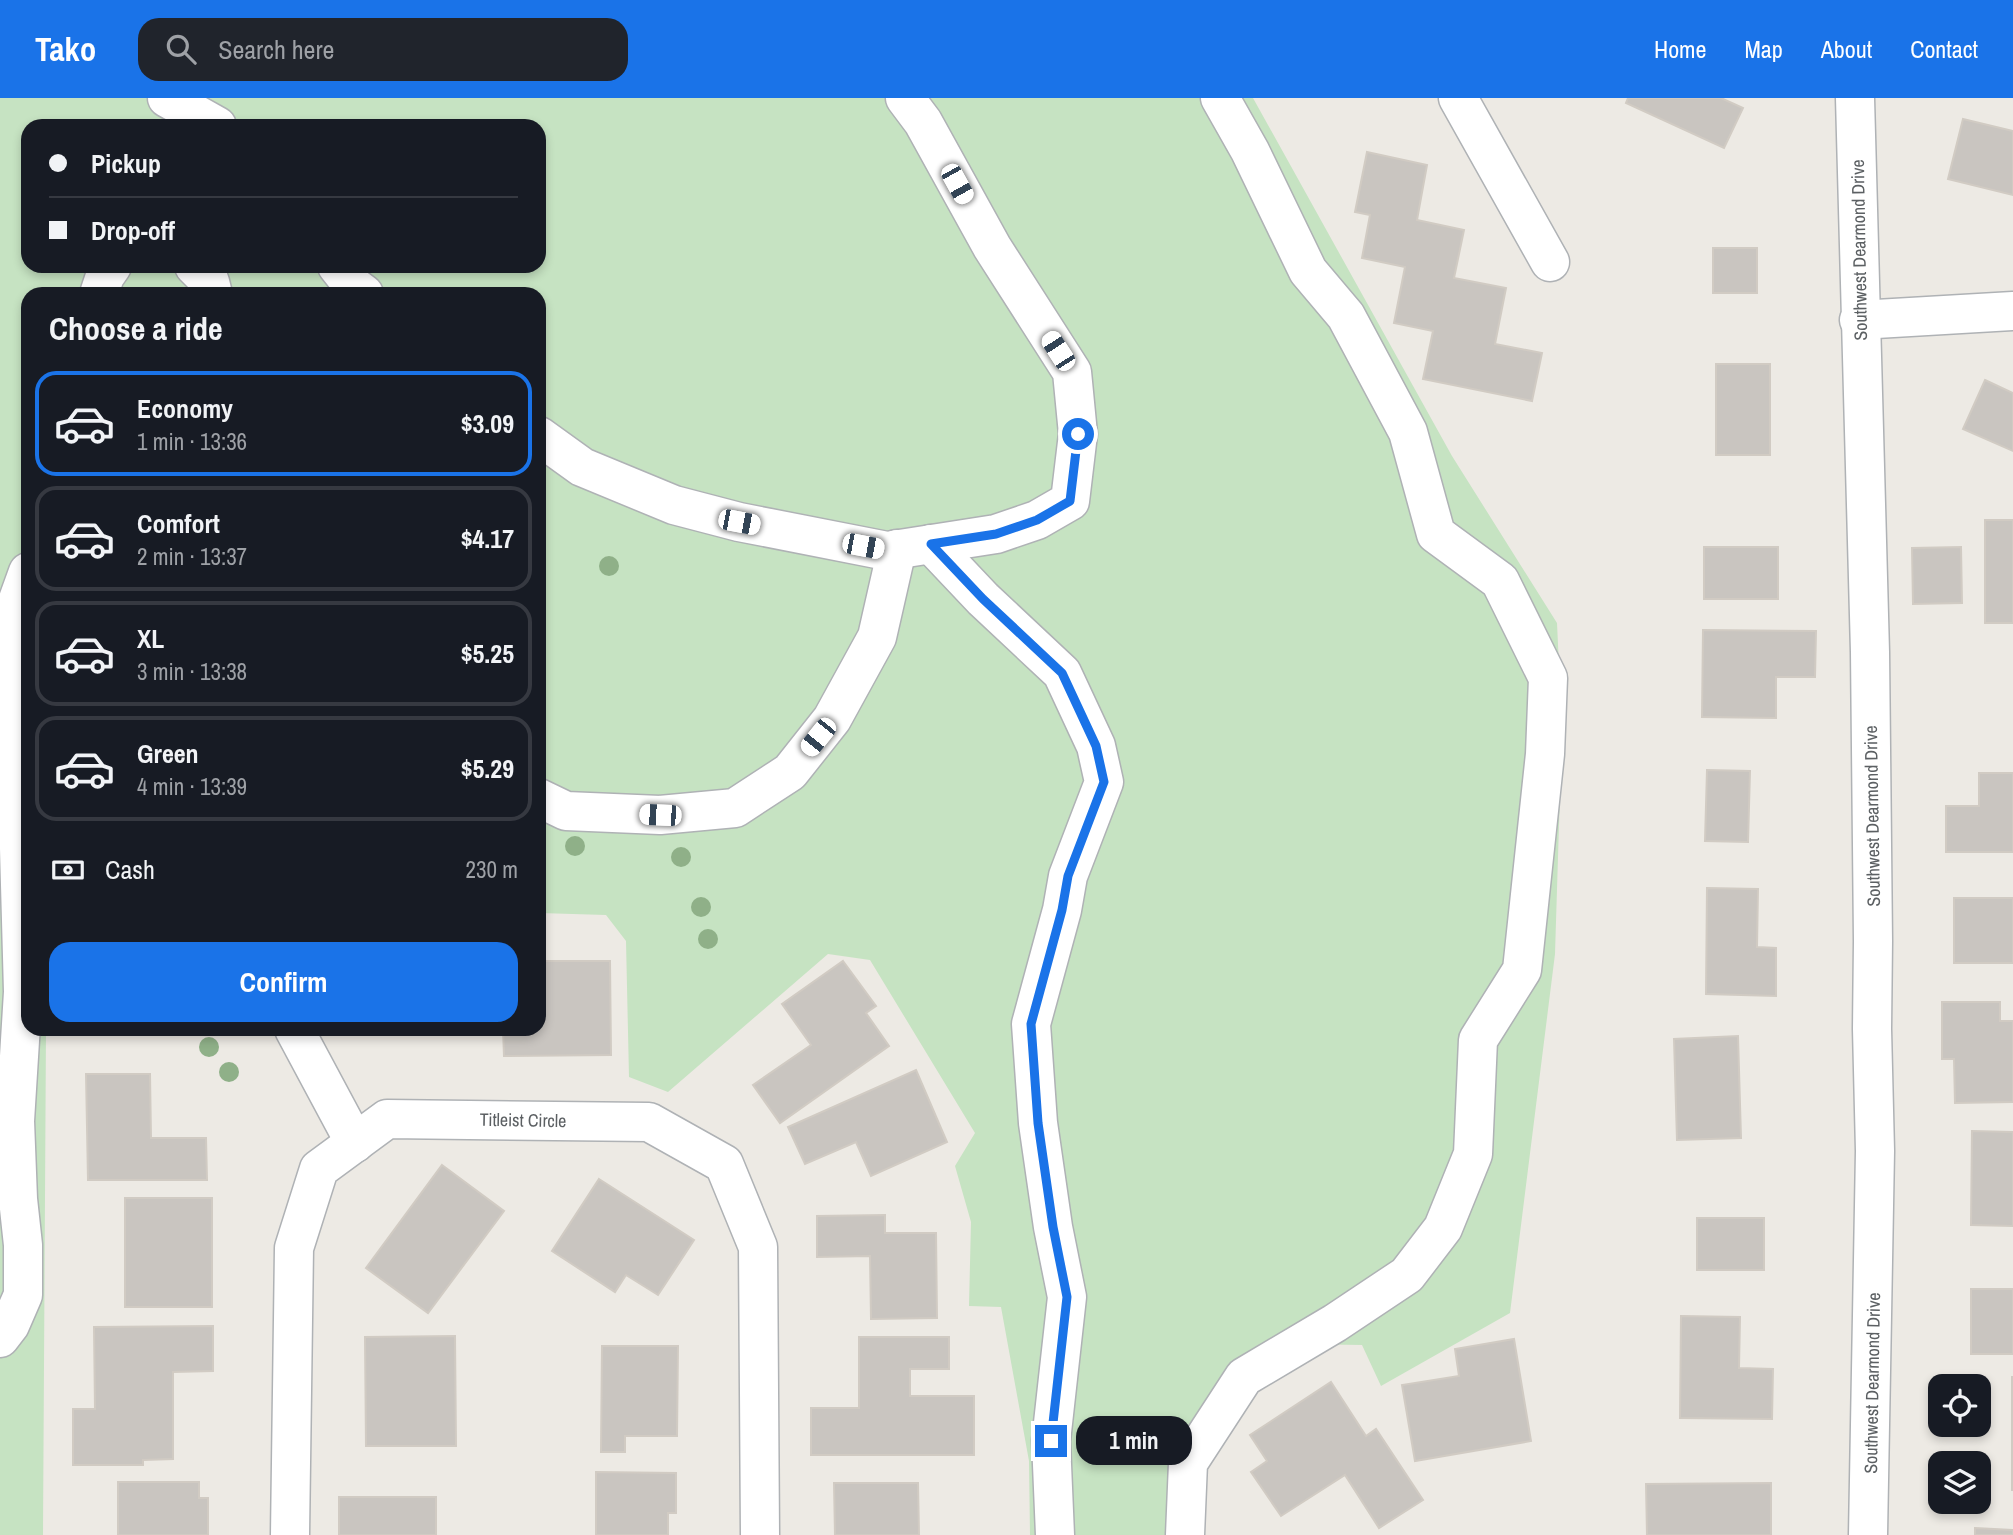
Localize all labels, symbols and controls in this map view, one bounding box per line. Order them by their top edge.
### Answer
search box [138,18,628,81]
text: Tako [35,27,96,71]
icon: search [162,30,200,68]
text: Search here [218,32,334,67]
text: Home [1654,33,1706,65]
text: Map [1744,33,1783,65]
text: About [1821,33,1872,65]
text: Contact [1910,33,1978,65]
text: Pickup [91,146,161,181]
street label: Southwest Dearmond Drive [1845,159,1873,341]
car [938,161,977,207]
text: Drop-off [91,213,175,248]
text: Choose a ride [49,307,223,350]
car [1038,328,1079,374]
text: Economy [137,391,233,426]
icon: car [53,392,116,455]
text: $3.09 [461,406,514,441]
route start [1062,418,1094,450]
text: 1 min · 13:36 [137,426,247,457]
text: Comfort [137,506,220,541]
icon: car [53,507,116,570]
car [717,508,762,536]
text: $4.17 [461,521,514,556]
car [841,532,886,560]
text: 2 min · 13:37 [137,541,247,572]
text: XL [137,621,164,656]
icon: car [53,622,116,685]
text: $5.25 [461,636,514,671]
text: 3 min · 13:38 [137,656,247,687]
car [797,714,840,760]
street label: Southwest Dearmond Drive [1858,725,1886,907]
text: Green [137,736,199,771]
icon: car [53,737,116,800]
text: $5.29 [461,751,514,786]
text: 4 min · 13:39 [137,771,247,802]
car [639,804,682,826]
icon: cash [49,851,87,889]
text: Cash [105,852,155,887]
text: 230 m [466,854,518,885]
button: Confirm [49,942,518,1022]
street label: Titleist Circle [479,1107,567,1133]
street label: Southwest Dearmond Drive [1858,1292,1886,1474]
map controls [1928,1374,1991,1514]
button: locate [1928,1374,1991,1437]
callout: 1 min [1076,1416,1191,1466]
route end [1035,1425,1067,1457]
text: 1 min [1109,1425,1159,1456]
button: layers [1928,1451,1991,1514]

